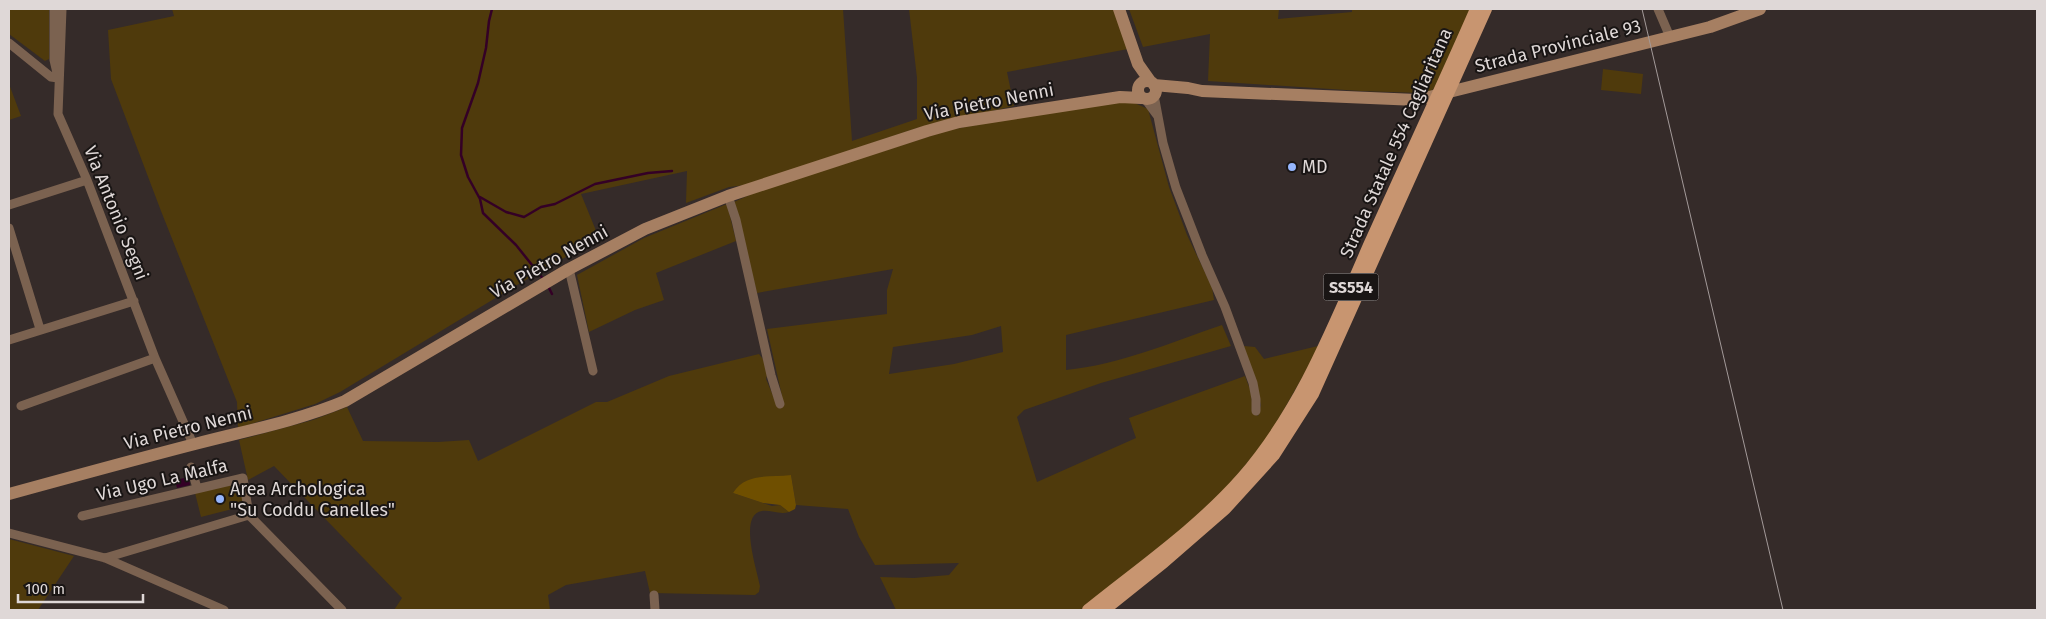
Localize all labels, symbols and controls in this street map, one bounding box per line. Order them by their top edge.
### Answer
street label: Strada Provinciale 93 [1473,15,1643,77]
street label: Strada Statale 554 Cagliaritana [1335,25,1457,261]
street label: Via Pietro Nenni [922,79,1056,125]
street label: Via Antonio Segni [79,143,153,283]
place label: MD [1302,156,1328,178]
marker: MD [1286,161,1298,173]
street label: Via Pietro Nenni [486,221,612,303]
road number: SS554 [1324,274,1378,300]
street label: Via Pietro Nenni [122,401,254,455]
street label: Via Ugo La Malfa [94,454,230,506]
place label: Area Archologica "Su Coddu Canelles" [230,478,395,521]
marker: Area Archologica "Su Coddu Canelles" [214,493,226,505]
scale bar [18,572,142,604]
text: 100 m [25,580,65,598]

